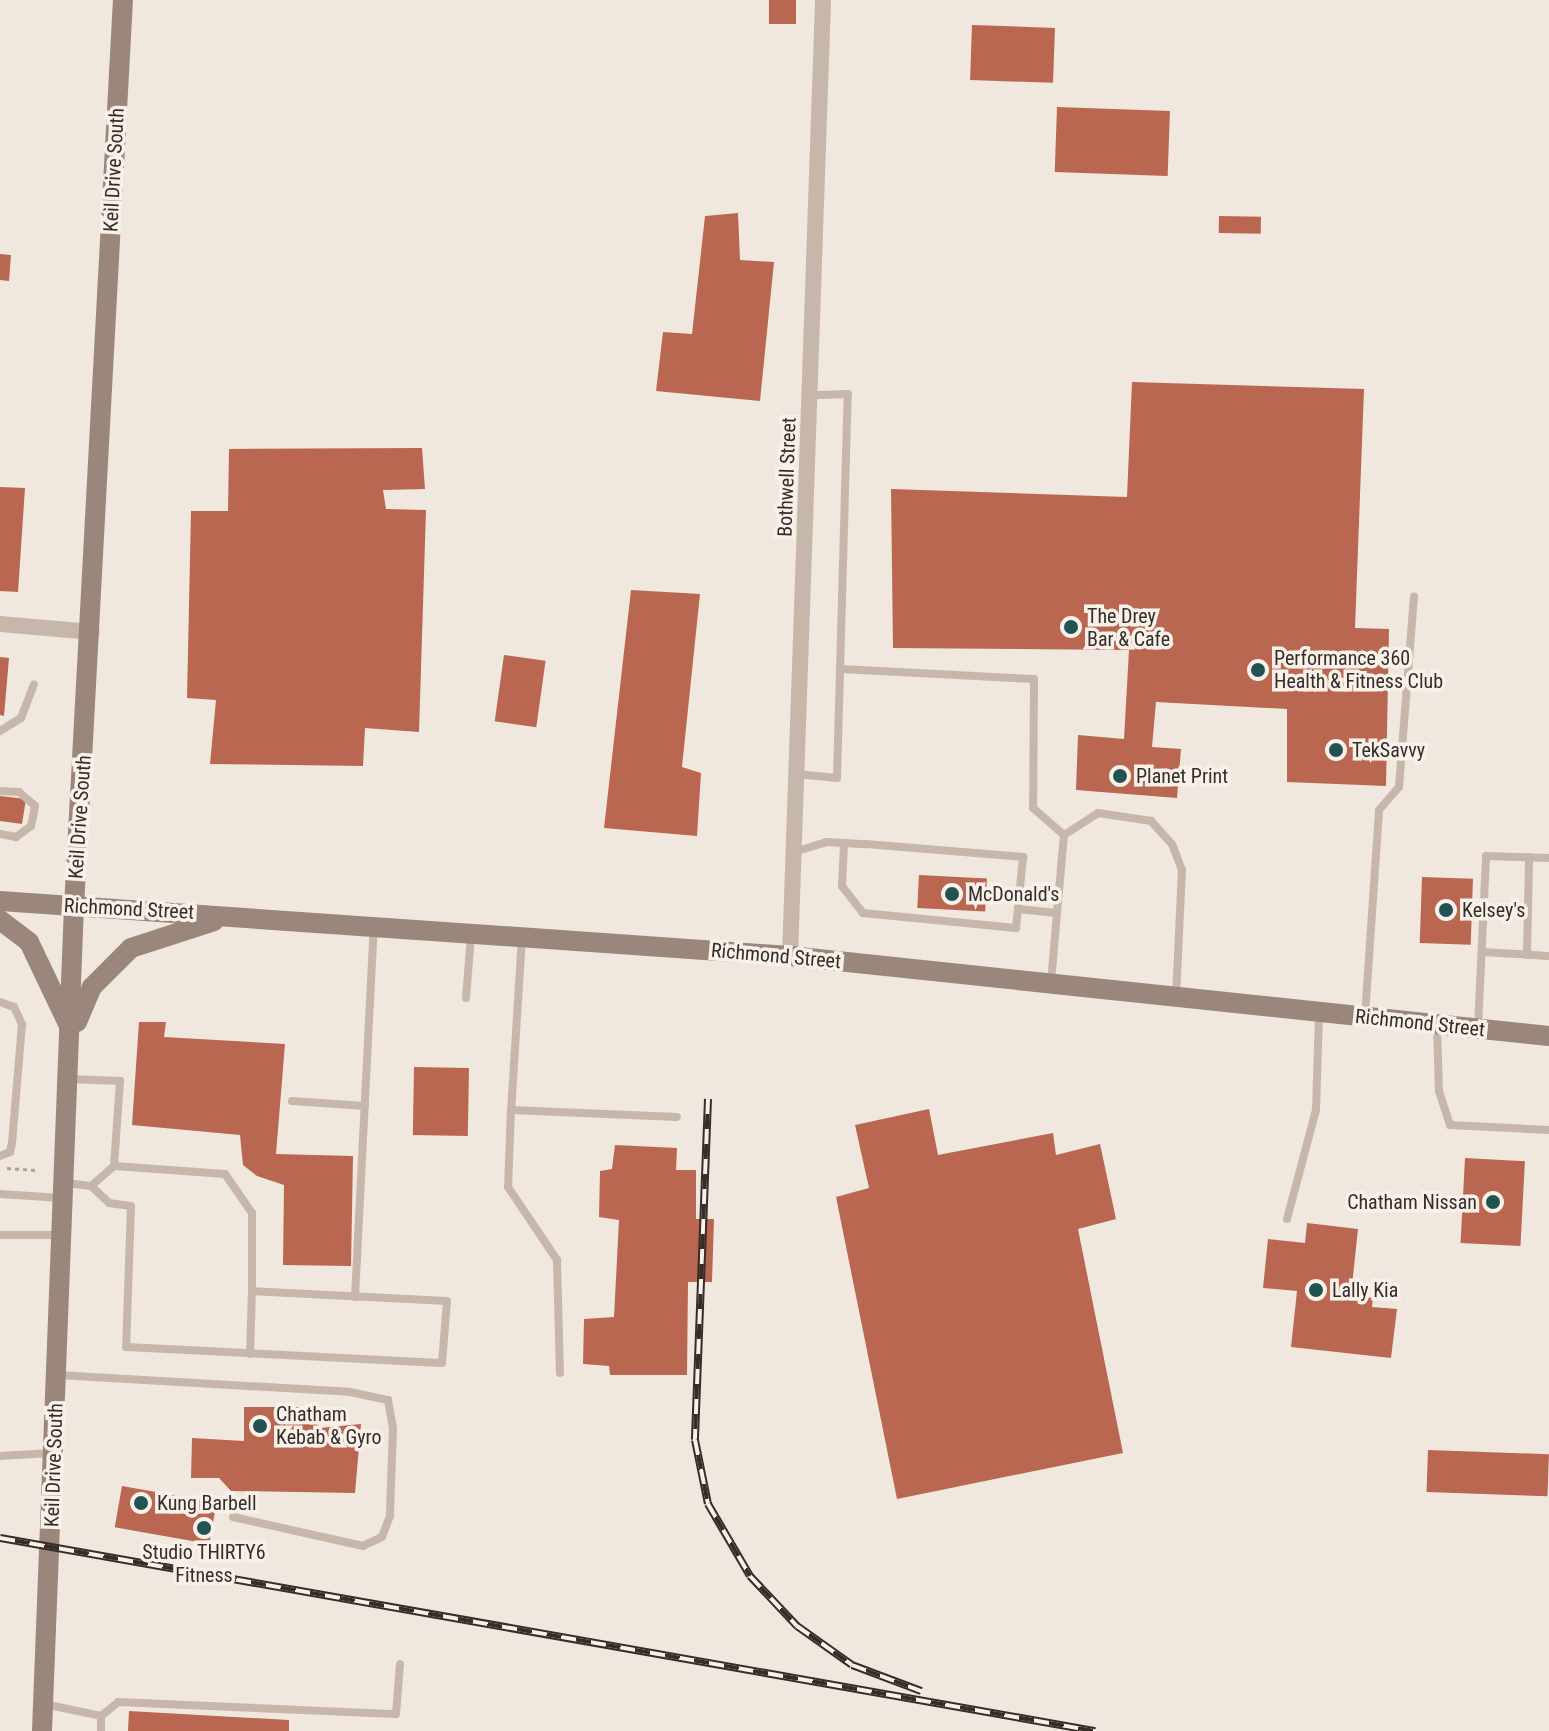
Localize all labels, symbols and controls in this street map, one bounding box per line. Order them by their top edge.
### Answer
street label: Keil Drive South [99,107,129,233]
street label: Bothwell Street [773,417,801,537]
place label: The Drey Bar & Cafe [1087,604,1170,651]
marker: The Drey Bar & Cafe [1062,618,1080,636]
place label: Performance 360 Health & Fitness Club [1274,646,1443,693]
marker: Performance 360 Health & Fitness Club [1249,661,1267,679]
place label: TekSavvy [1352,738,1425,762]
marker: TekSavvy [1327,741,1345,759]
street label: Keil Drive South [64,754,96,880]
place label: Planet Print [1136,764,1228,788]
marker: Planet Print [1111,767,1129,785]
place label: McDonald's [968,882,1059,906]
marker: McDonald's [943,885,961,903]
street label: Richmond Street [63,894,195,924]
place label: Kelsey's [1462,898,1525,922]
marker: Kelsey's [1437,901,1455,919]
street label: Richmond Street [710,938,842,974]
street label: Richmond Street [1354,1004,1486,1042]
place label: Chatham Nissan [1347,1190,1477,1214]
marker: Chatham Nissan [1484,1193,1502,1211]
place label: Lally Kia [1332,1278,1398,1302]
marker: Lally Kia [1307,1281,1325,1299]
place label: Chatham Kebab & Gyro [276,1402,381,1449]
street label: Keil Drive South [40,1403,68,1527]
marker: Chatham Kebab & Gyro [251,1417,269,1435]
place label: Kung Barbell [157,1491,257,1515]
marker: Kung Barbell [132,1494,150,1512]
marker: Studio THIRTY6 Fitness [195,1519,213,1537]
place label: Studio THIRTY6 Fitness [142,1540,266,1587]

